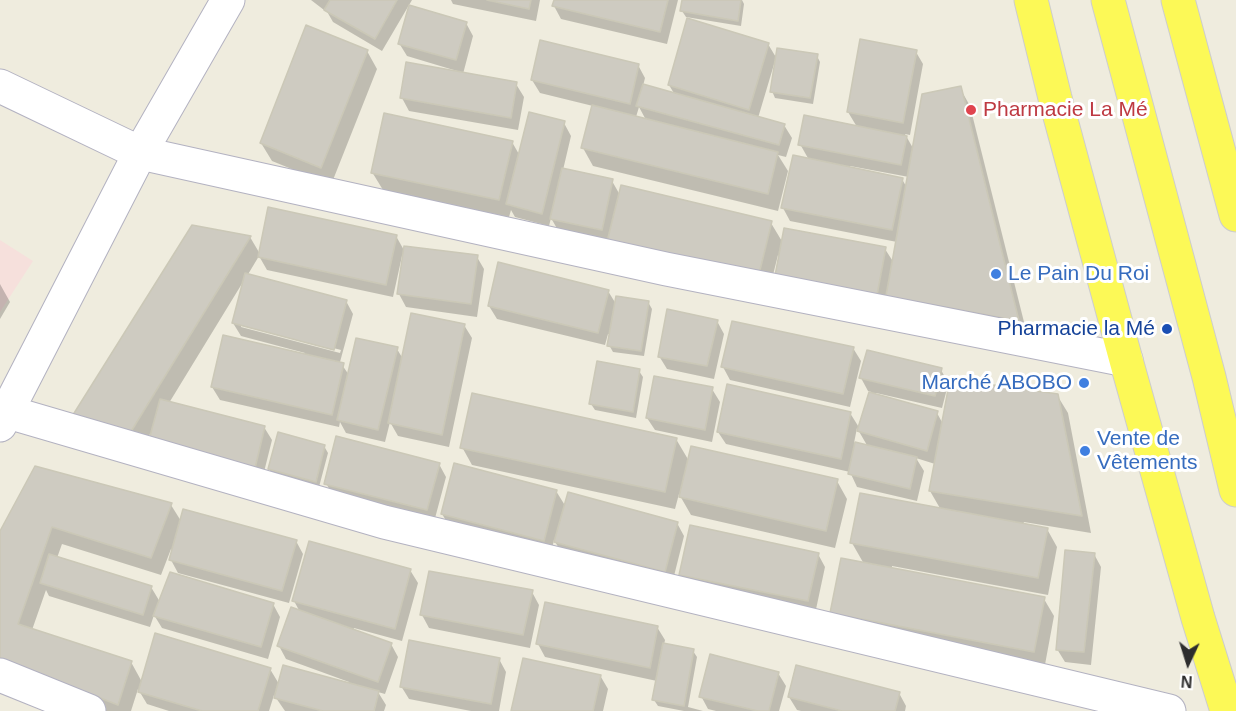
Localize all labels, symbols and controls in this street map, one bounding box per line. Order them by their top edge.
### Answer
place label: Pharmacie La Mé [983,97,1148,123]
marker: Pharmacie La Mé [964,103,978,117]
place label: Le Pain Du Roi [1008,261,1149,287]
marker: Le Pain Du Roi [989,267,1003,281]
place label: Pharmacie la Mé [997,316,1155,342]
marker: Pharmacie la Mé [1160,322,1174,336]
place label: Marché ABOBO [921,370,1072,396]
marker: Marché ABOBO [1077,376,1091,390]
place label: Vente de Vêtements [1097,426,1197,476]
marker: Vente de Vêtements [1078,444,1092,458]
north arrow [1158,633,1218,693]
text: N [1180,673,1193,690]

